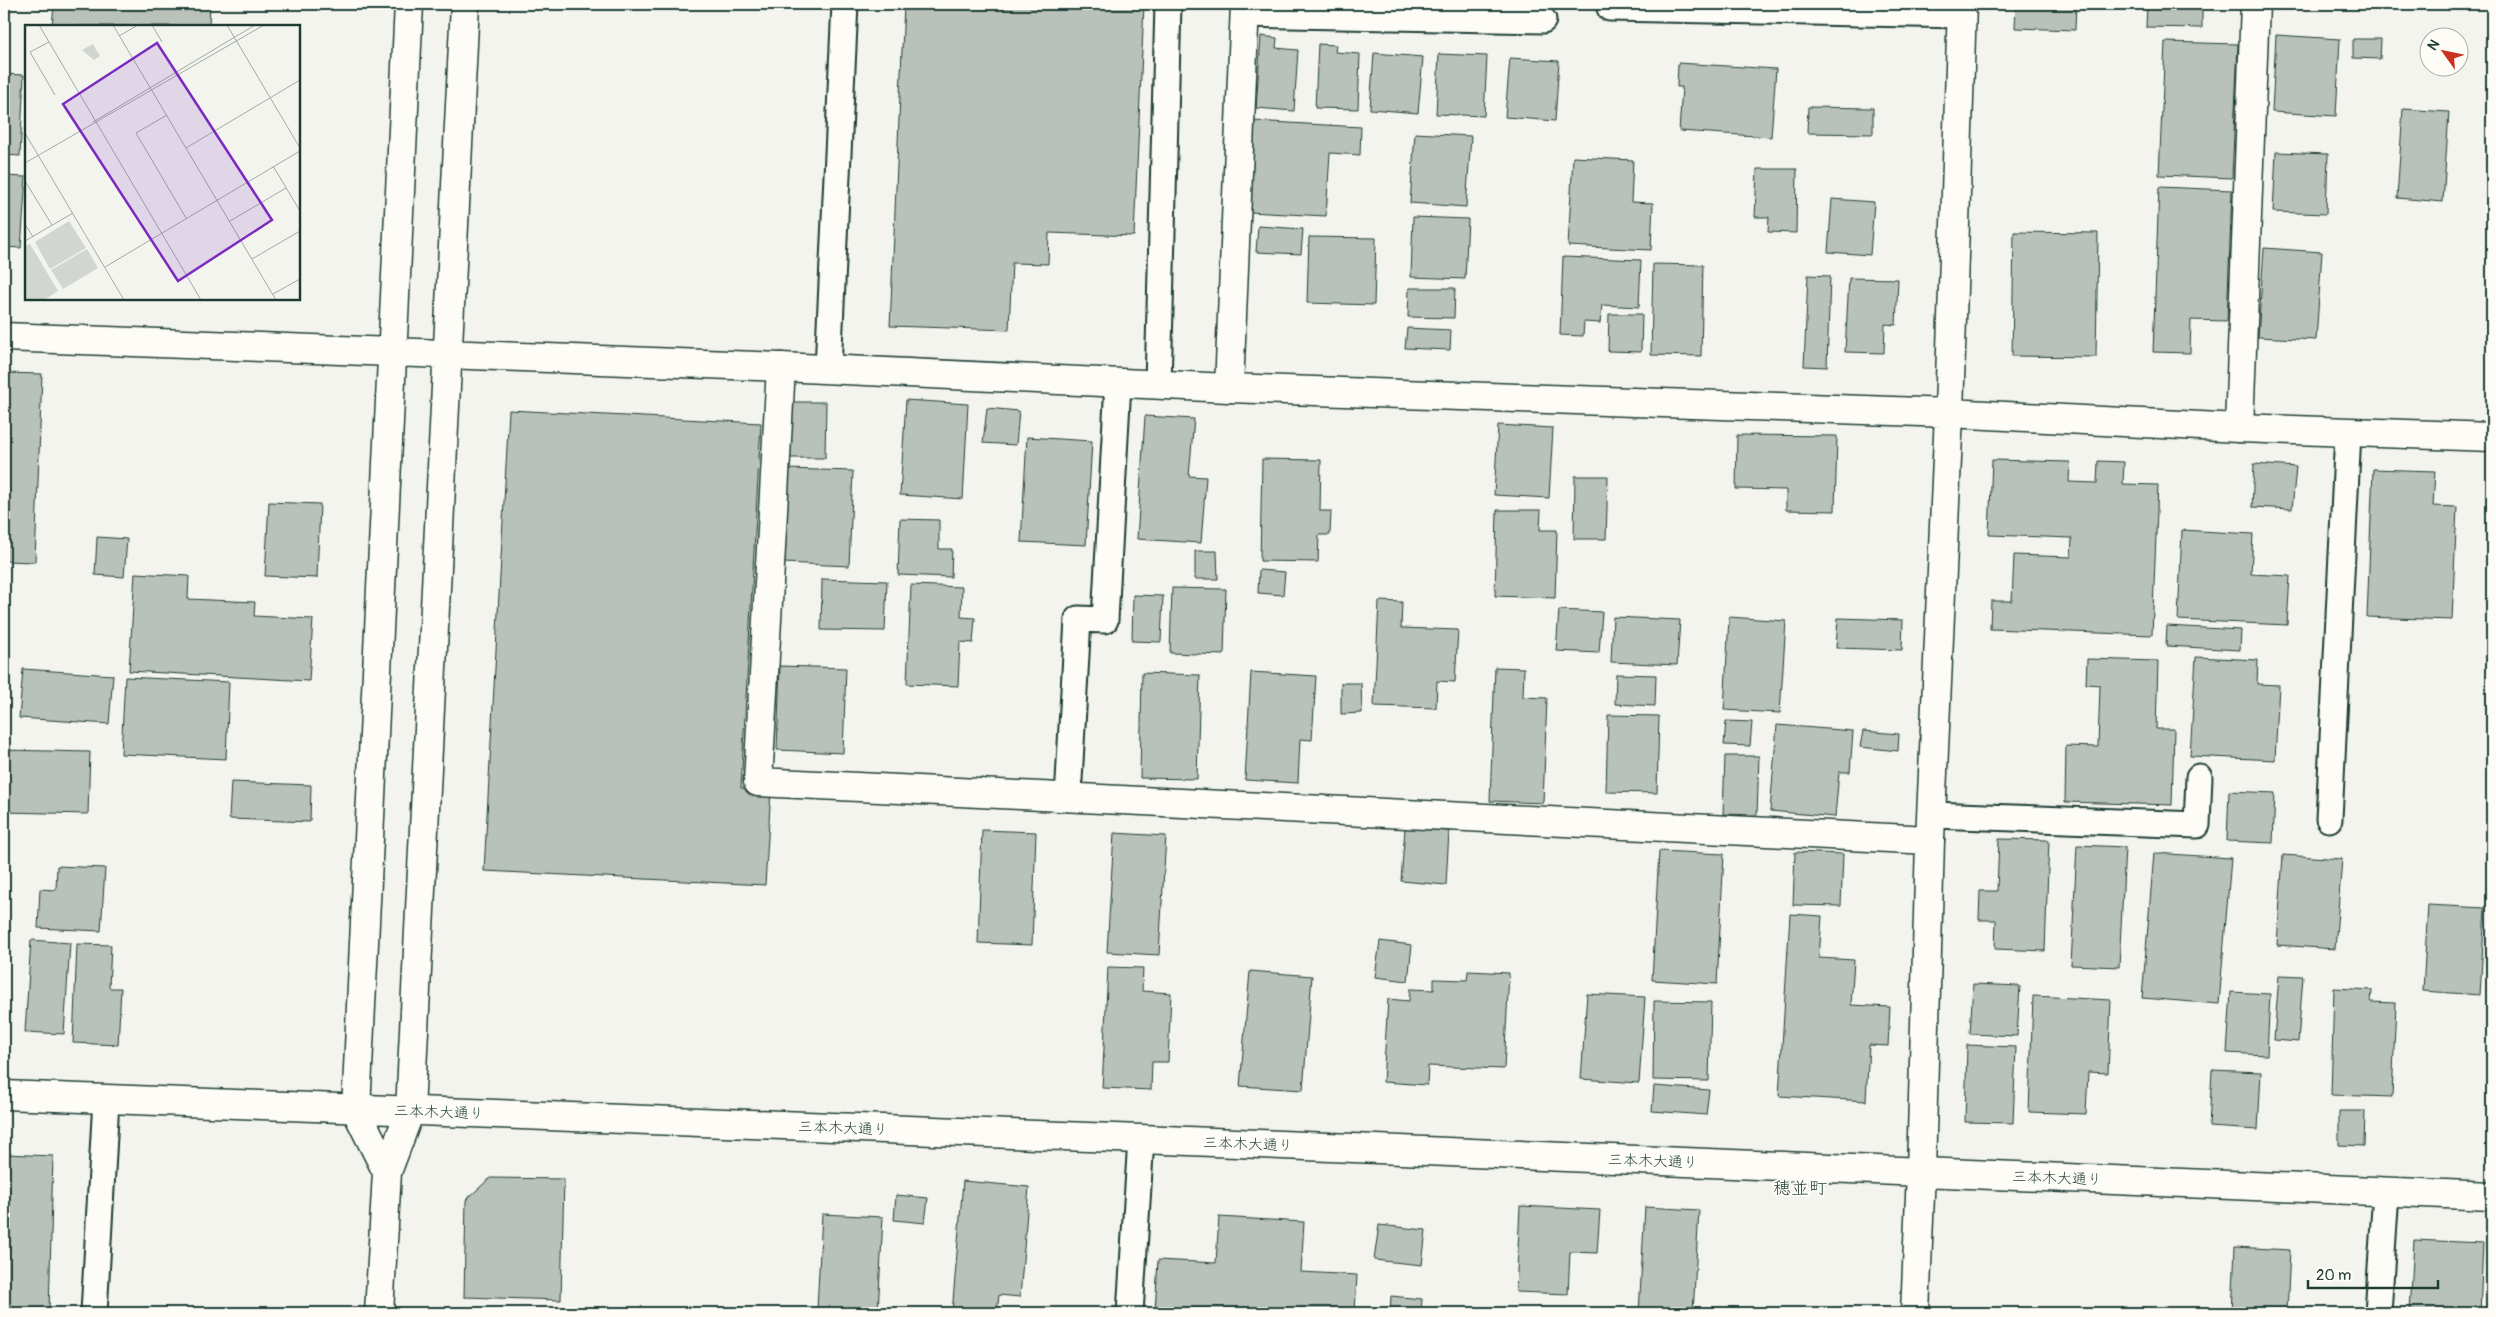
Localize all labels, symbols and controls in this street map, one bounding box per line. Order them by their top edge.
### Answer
inset map [25,25,300,300]
north arrow [2418,28,2468,78]
text: N [2424,37,2443,54]
street label: 三本木大通り [394,1101,484,1124]
street label: 三本木大通り [798,1117,888,1140]
street label: 三本木大通り [1203,1133,1293,1156]
street label: 三本木大通り [1608,1150,1698,1173]
street label: 三本木大通り [2012,1167,2102,1190]
district label: 穂並町 [1773,1177,1827,1200]
scale bar [2308,1257,2438,1289]
text: 20 m [2316,1266,2351,1285]

